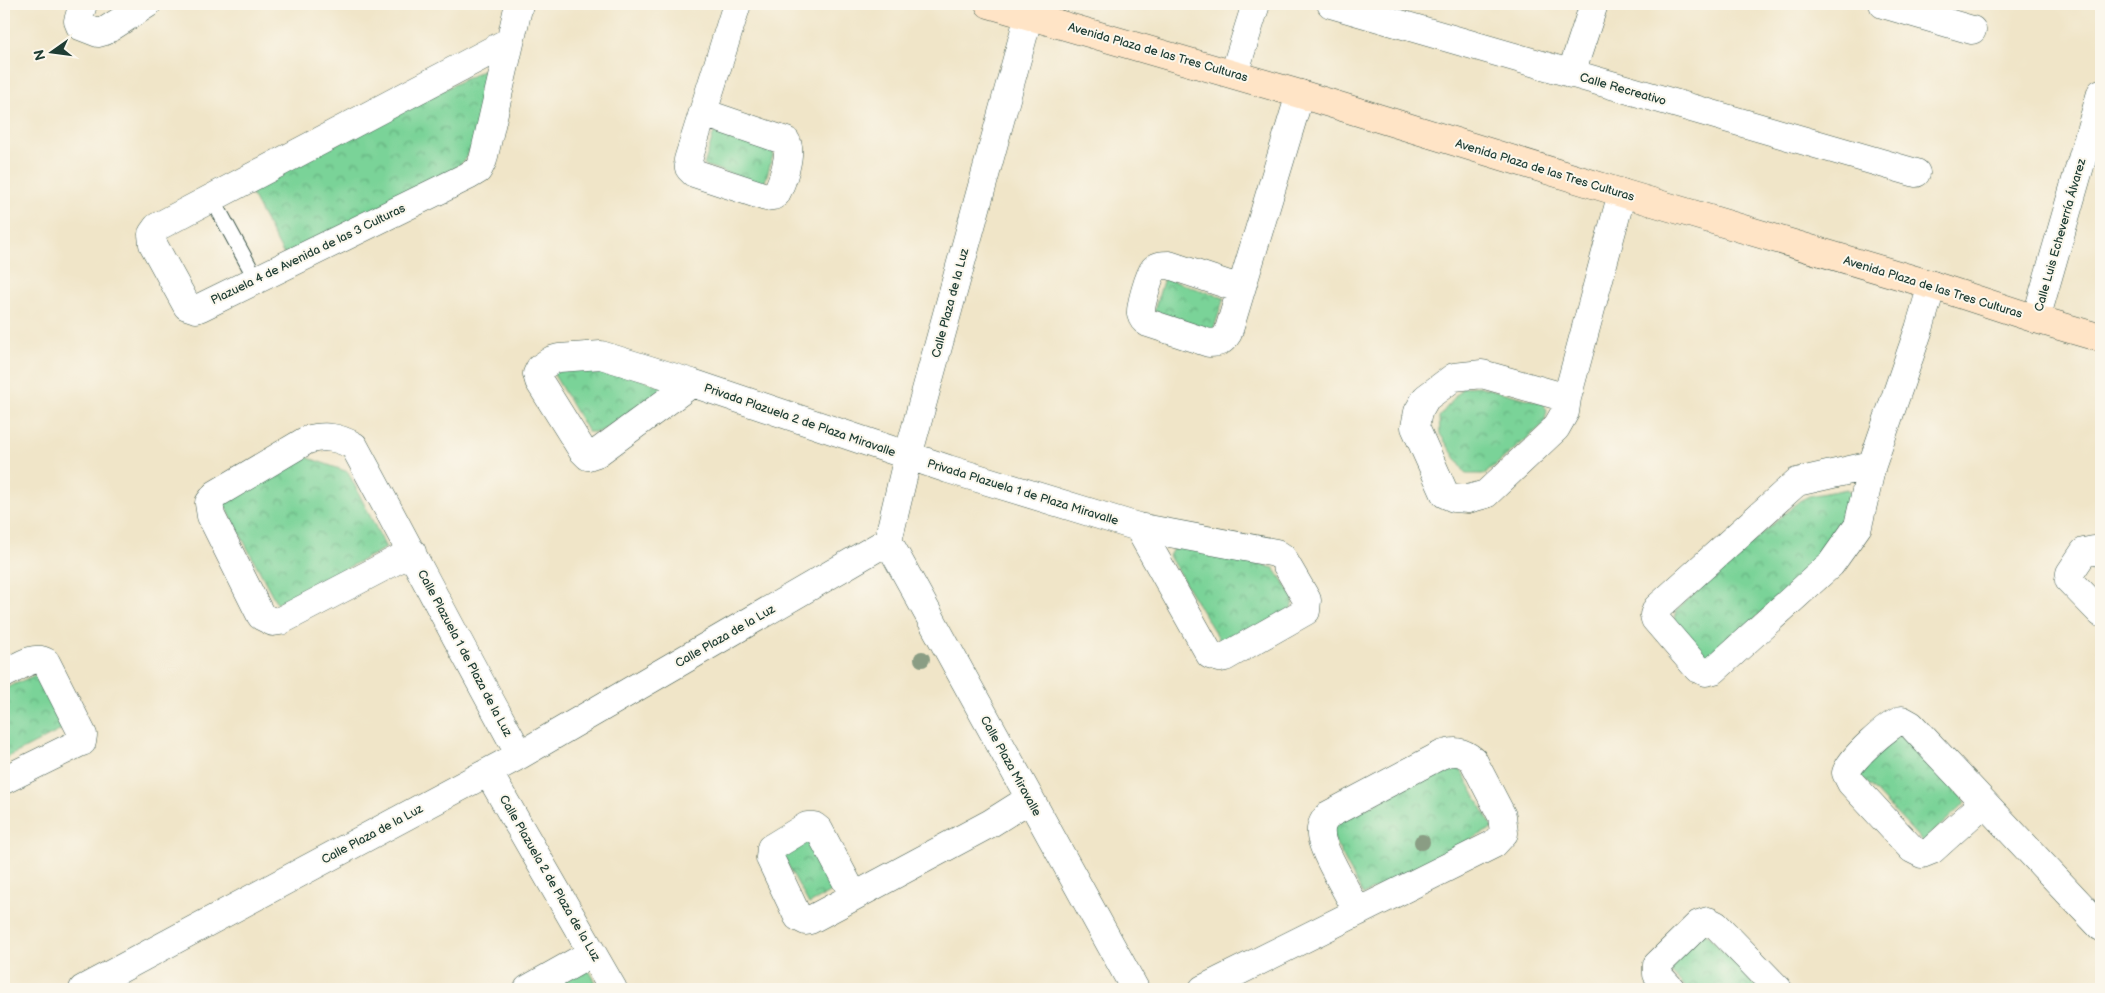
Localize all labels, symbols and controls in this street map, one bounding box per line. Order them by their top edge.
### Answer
street label: Avenida Plaza de las Tres Culturas [1066,20,1250,85]
north arrow [28,28,78,78]
text: N [30,48,49,62]
street label: Calle Recreativo [1578,70,1668,109]
street label: Avenida Plaza de las Tres Culturas [1454,136,1636,205]
street label: Calle Luis Echeverría Álvarez [2030,156,2090,313]
street label: Plazuela 4 de Avenida de las 3 Culturas [209,201,408,308]
street label: Calle Plaza de la Luz [929,247,972,359]
street label: Avenida Plaza de las Tres Culturas [1842,253,2024,322]
street label: Privada Plazuela 2 de Plaza Miravalle [702,381,898,460]
street label: Privada Plazuela 1 de Plaza Miravalle [925,456,1120,529]
street label: Calle Plazuela 1 de Plaza de la Luz [414,567,515,739]
street label: Calle Plaza de la Luz [673,602,778,671]
street label: Calle Plaza Miravalle [977,713,1044,819]
street label: Calle Plazuela 2 de Plaza de la Luz [496,793,604,964]
street label: Calle Plaza de la Luz [319,801,426,868]

